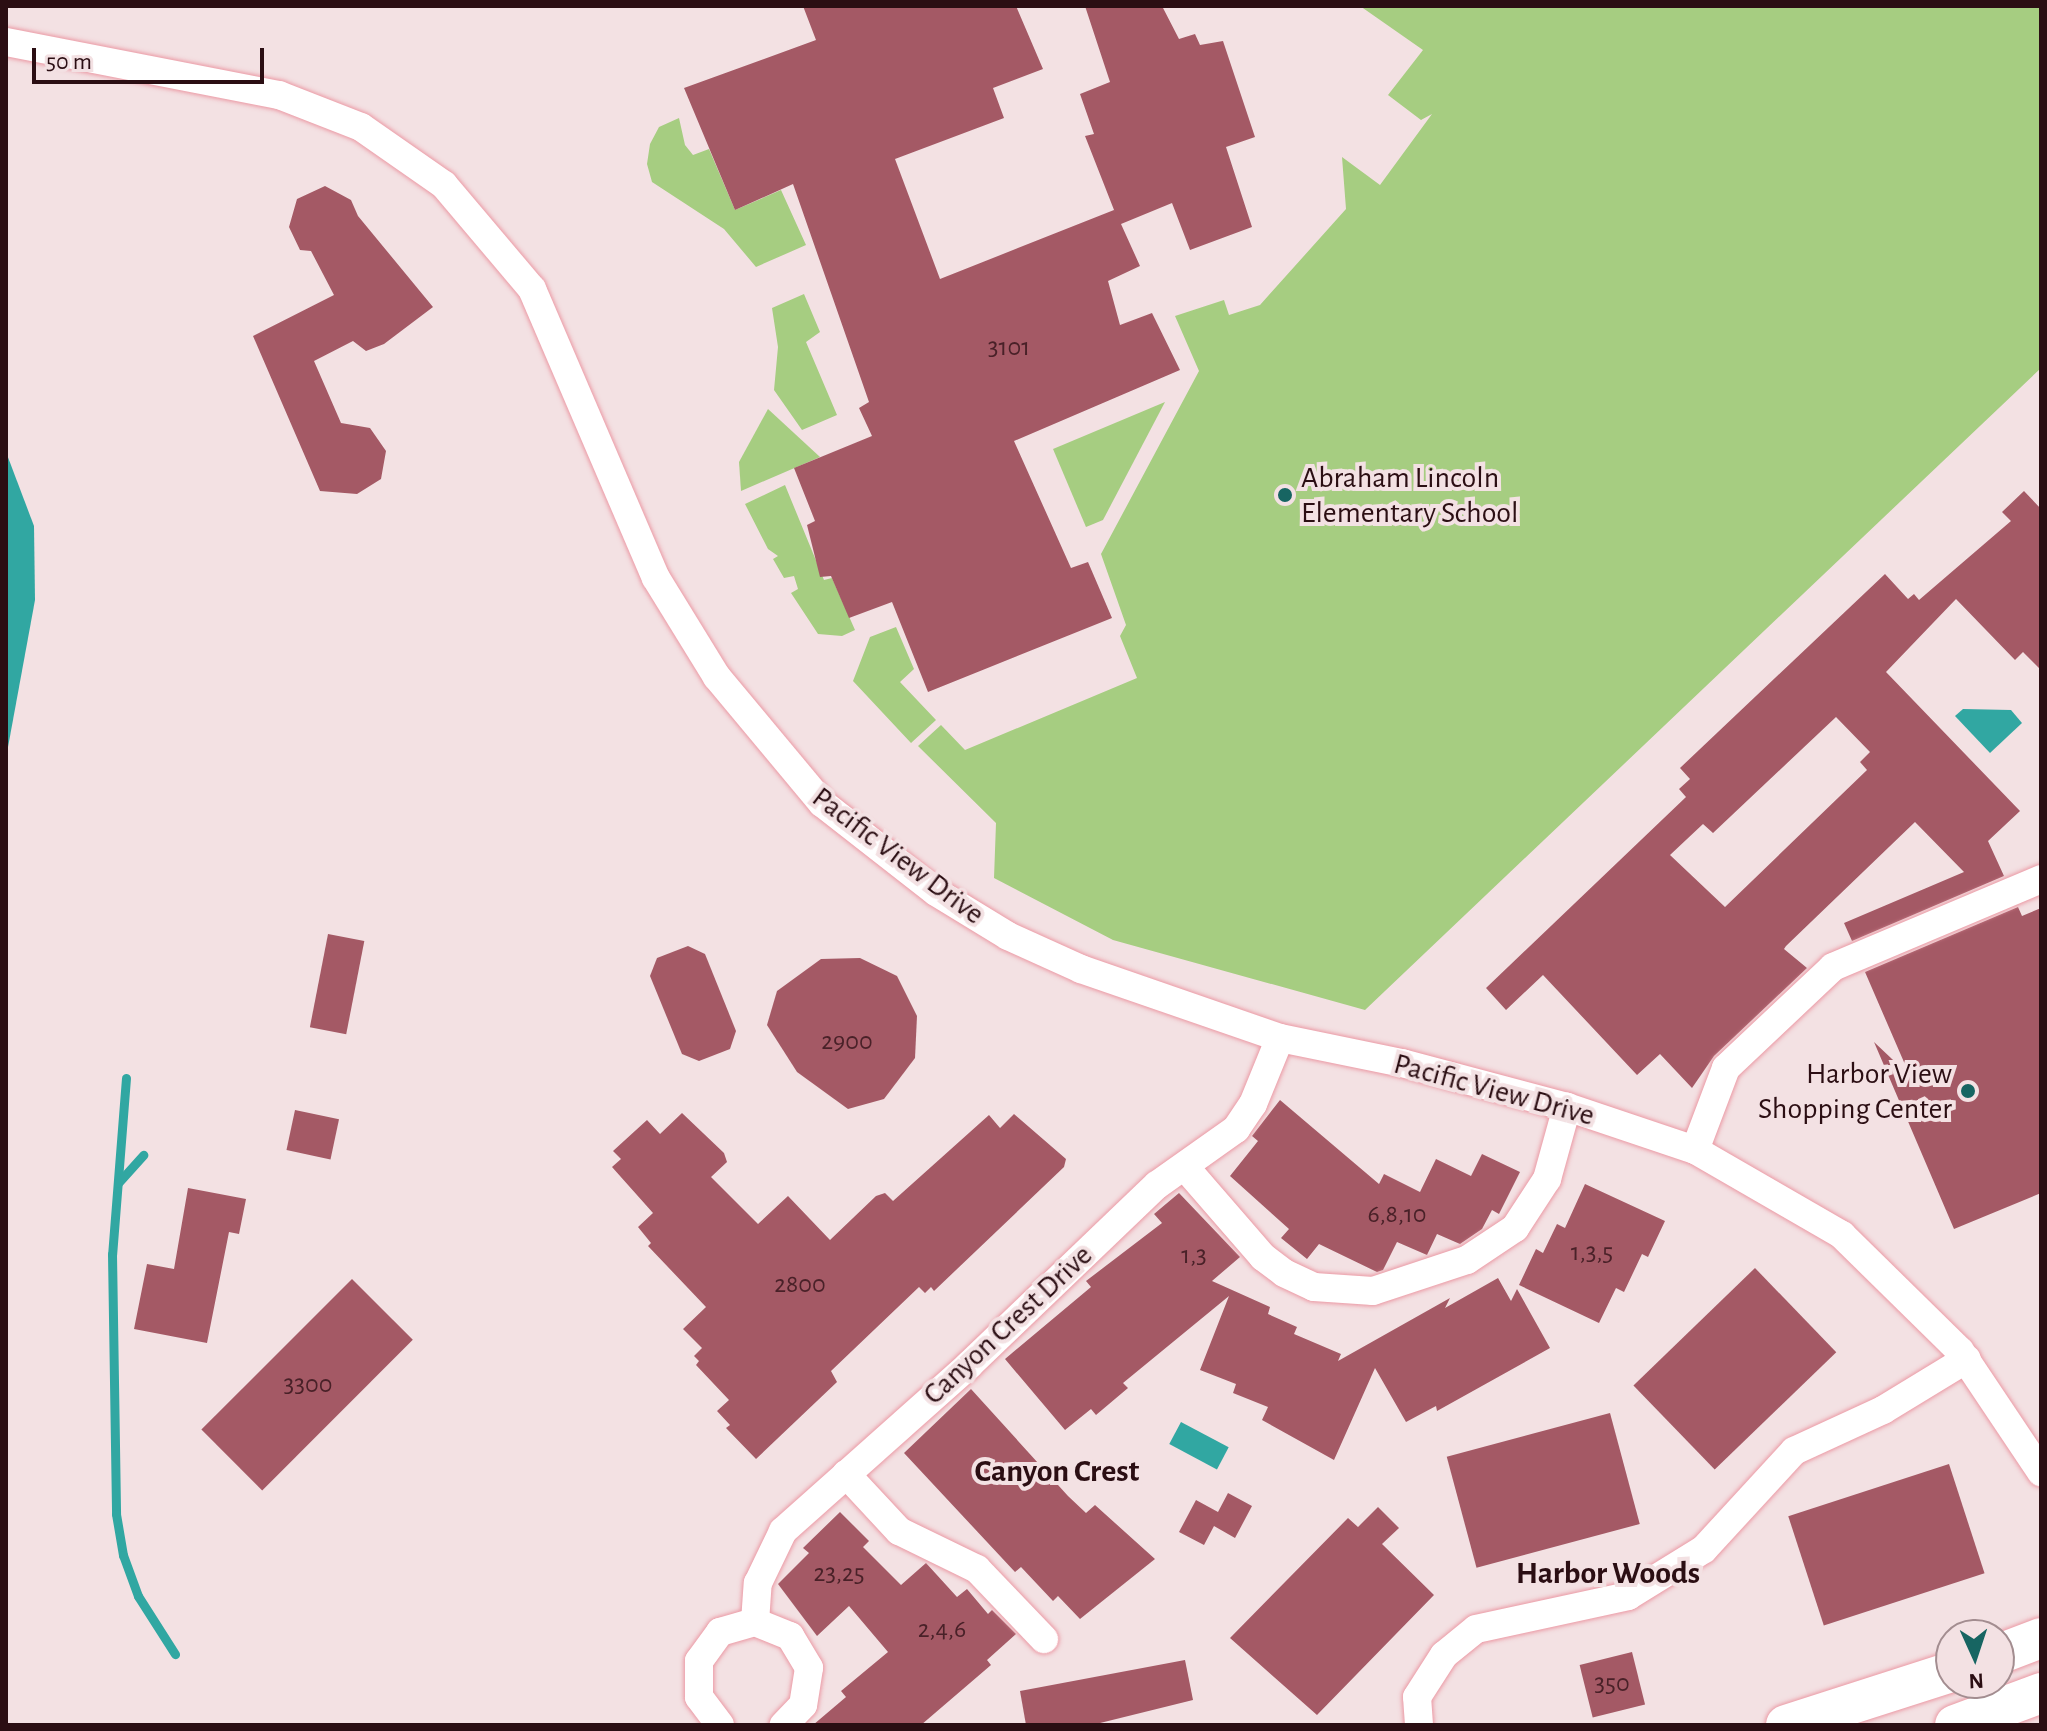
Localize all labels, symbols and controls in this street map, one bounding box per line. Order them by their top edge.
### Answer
scale bar [36,32,268,82]
text: 50 m [46,50,92,74]
house number: 3101 [988,332,1030,364]
place label: Abraham Lincoln Elementary School [1301,460,1518,530]
marker: Abraham Lincoln Elementary School [1276,486,1294,504]
street label: Pacific View Drive [805,780,991,932]
house number: 2900 [821,1026,873,1058]
street label: Pacific View Drive [1390,1046,1598,1134]
place label: Harbor View Shopping Center [1758,1056,1952,1126]
marker: Harbor View Shopping Center [1959,1082,1977,1100]
house number: 6,8,10 [1367,1199,1427,1231]
house number: 1,3,5 [1571,1237,1613,1269]
street label: Canyon Crest Drive [916,1238,1100,1412]
house number: 1,3 [1181,1240,1207,1272]
house number: 2800 [774,1269,826,1301]
house number: 3300 [284,1369,332,1401]
district label: Canyon Crest [975,1452,1139,1490]
district label: Harbor Woods [1516,1554,1700,1592]
house number: 23,25 [813,1558,865,1590]
house number: 2,4,6 [918,1614,966,1646]
north arrow [1935,1619,2015,1699]
house number: 350 [1594,1668,1630,1700]
text: N [1968,1670,1984,1692]

